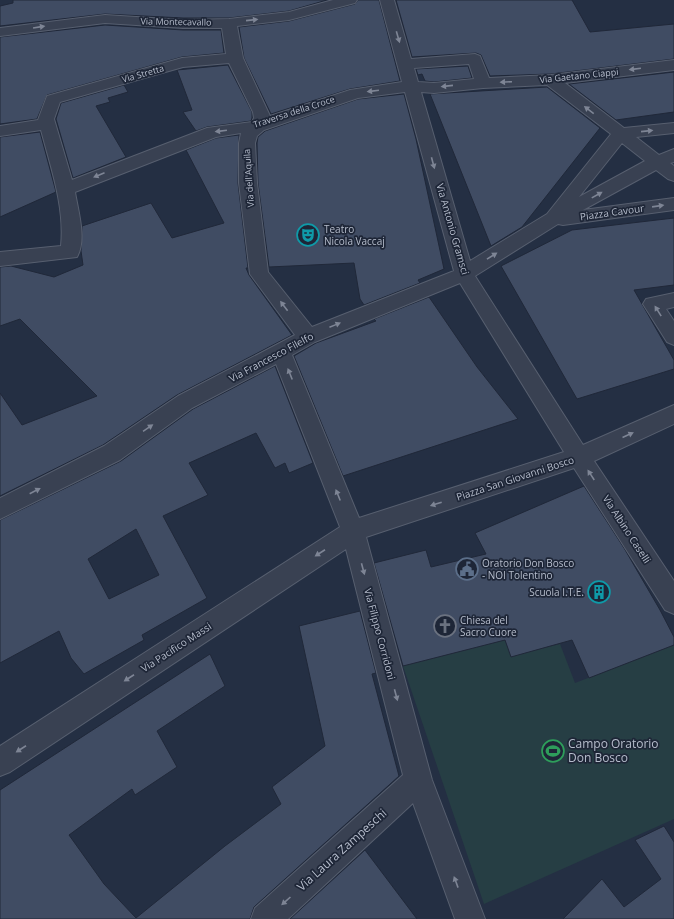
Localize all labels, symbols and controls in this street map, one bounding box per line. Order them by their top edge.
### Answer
street label: Via Montecavallo [140,14,212,29]
one-way arrow [246,17,258,23]
one-way arrow [33,24,45,30]
one-way arrow [395,32,401,44]
street label: Via Stretta [120,61,165,86]
street label: Via Gaetano Ciappi [539,65,619,86]
one-way arrow [629,66,641,72]
one-way arrow [500,78,512,85]
one-way arrow [441,83,453,90]
one-way arrow [367,88,379,94]
street label: Traversa della Croce [251,92,336,131]
one-way arrow [583,105,594,114]
one-way arrow [215,127,227,134]
one-way arrow [641,128,653,134]
street label: Via dell'Aquila [240,148,257,208]
one-way arrow [430,157,436,169]
one-way arrow [93,173,105,179]
street label: Via Antonio Gramsci [433,182,473,276]
one-way arrow [591,192,603,198]
street label: Piazza Cavour [579,201,645,223]
one-way arrow [652,203,664,209]
theatre icon: Teatro Nicola Vaccaj [295,222,321,248]
place label: Teatro Nicola Vaccaj [324,222,385,248]
one-way arrow [487,252,497,260]
one-way arrow [280,300,288,311]
one-way arrow [654,306,662,316]
one-way arrow [330,322,342,328]
street label: Via Francesco Filelfo [226,329,316,385]
one-way arrow [287,369,293,380]
one-way arrow [143,424,153,432]
one-way arrow [622,432,633,438]
street label: Piazza San Giovanni Bosco [454,452,576,504]
one-way arrow [588,470,595,481]
one-way arrow [29,488,41,494]
one-way arrow [335,489,341,501]
street label: Via Albino Caselli [600,492,654,566]
one-way arrow [429,501,441,507]
one-way arrow [315,549,325,557]
public building icon: Oratorio Don Bosco - NOI Tolentino [454,556,480,582]
place label: Oratorio Don Bosco - NOI Tolentino [482,556,574,582]
one-way arrow [360,563,366,575]
building icon: Scuola I.T.E. [586,579,612,605]
place label: Scuola I.T.E. [529,585,584,599]
street label: Via Filippo Corridoni [361,587,399,681]
church icon: Chiesa del Sacro Cuore [432,613,458,639]
place label: Chiesa del Sacro Cuore [460,613,517,639]
street label: Via Pacifico Massi [138,619,214,675]
one-way arrow [124,674,135,681]
one-way arrow [393,689,399,701]
place label: Campo Oratorio Don Bosco [568,735,659,766]
sports icon: Campo Oratorio Don Bosco [540,738,566,764]
one-way arrow [15,745,27,752]
street label: Via Laura Zampeschi [293,805,390,895]
one-way arrow [453,876,459,888]
one-way arrow [281,896,291,906]

